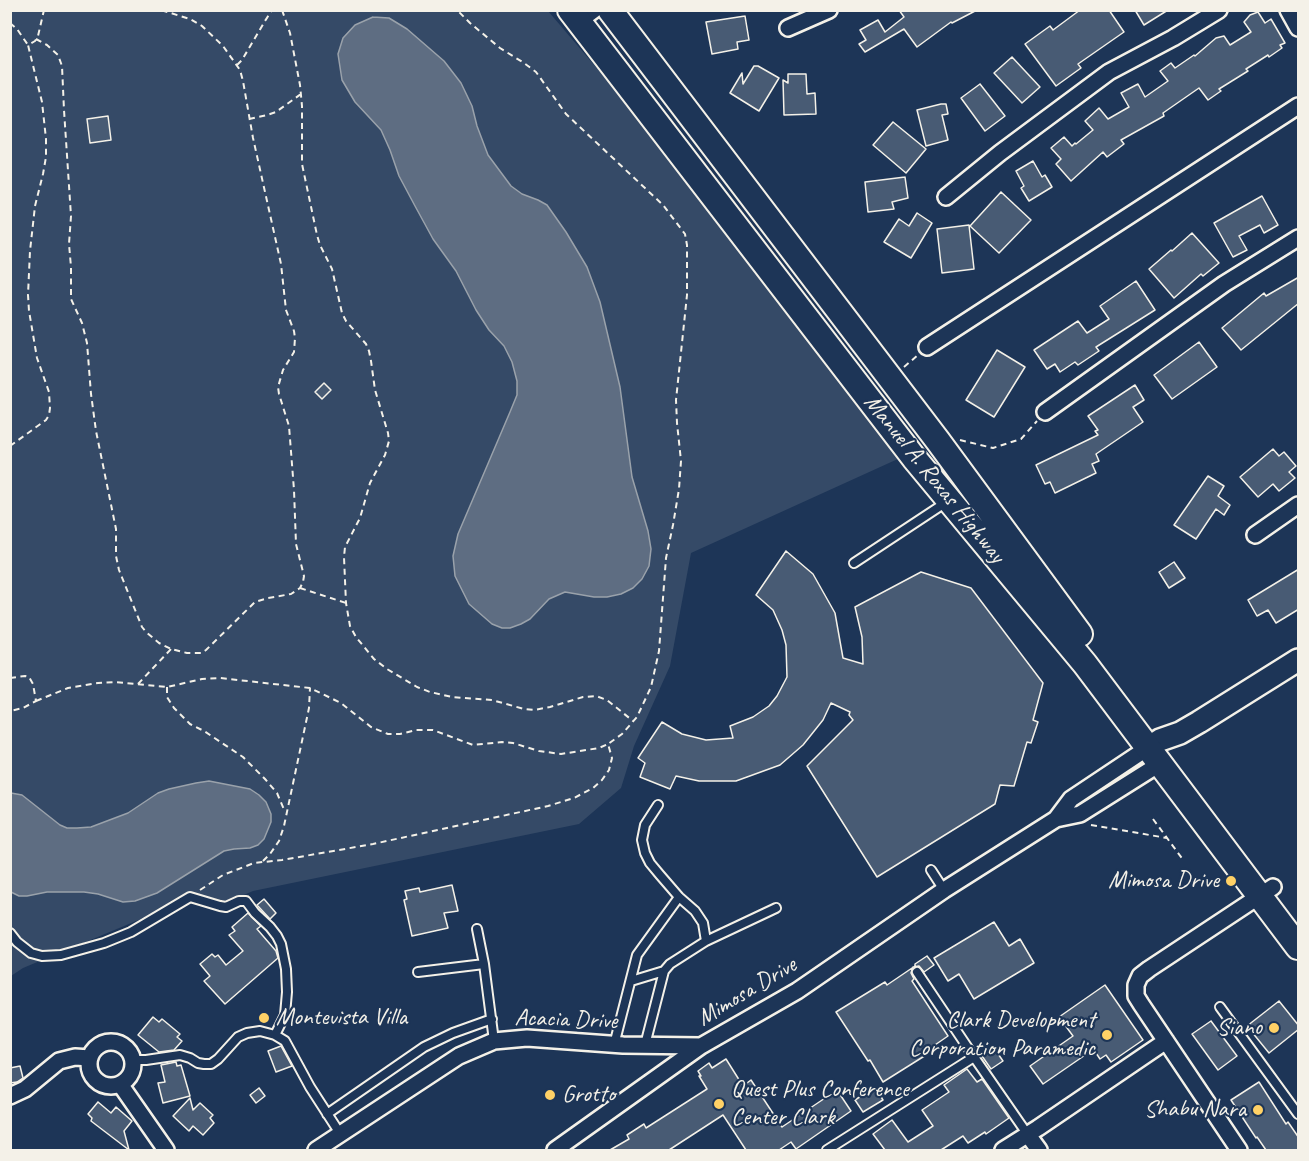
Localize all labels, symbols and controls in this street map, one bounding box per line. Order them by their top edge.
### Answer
street label: Manuel A. Roxas Highway [857,389,1011,569]
place label: Mimosa Drive [1108,867,1219,895]
marker: Mimosa Drive [1224,874,1238,888]
street label: Mimosa Drive [692,951,802,1033]
place label: Montevista Villa [276,1004,407,1032]
street label: Acacia Drive [514,1004,618,1036]
place label: Clark Development Corporation Paramedic [909,1007,1095,1063]
marker: Montevista Villa [257,1011,271,1025]
place label: Siano [1216,1014,1262,1042]
marker: Siano [1267,1021,1281,1035]
marker: Clark Development Corporation Paramedic [1100,1028,1114,1042]
place label: Quest Plus Conference Center Clark [731,1076,909,1132]
place label: Grotto [562,1081,615,1109]
marker: Grotto [543,1088,557,1102]
place label: Shabu Nara [1144,1096,1246,1124]
marker: Quest Plus Conference Center Clark [712,1097,726,1111]
marker: Shabu Nara [1251,1103,1265,1117]

